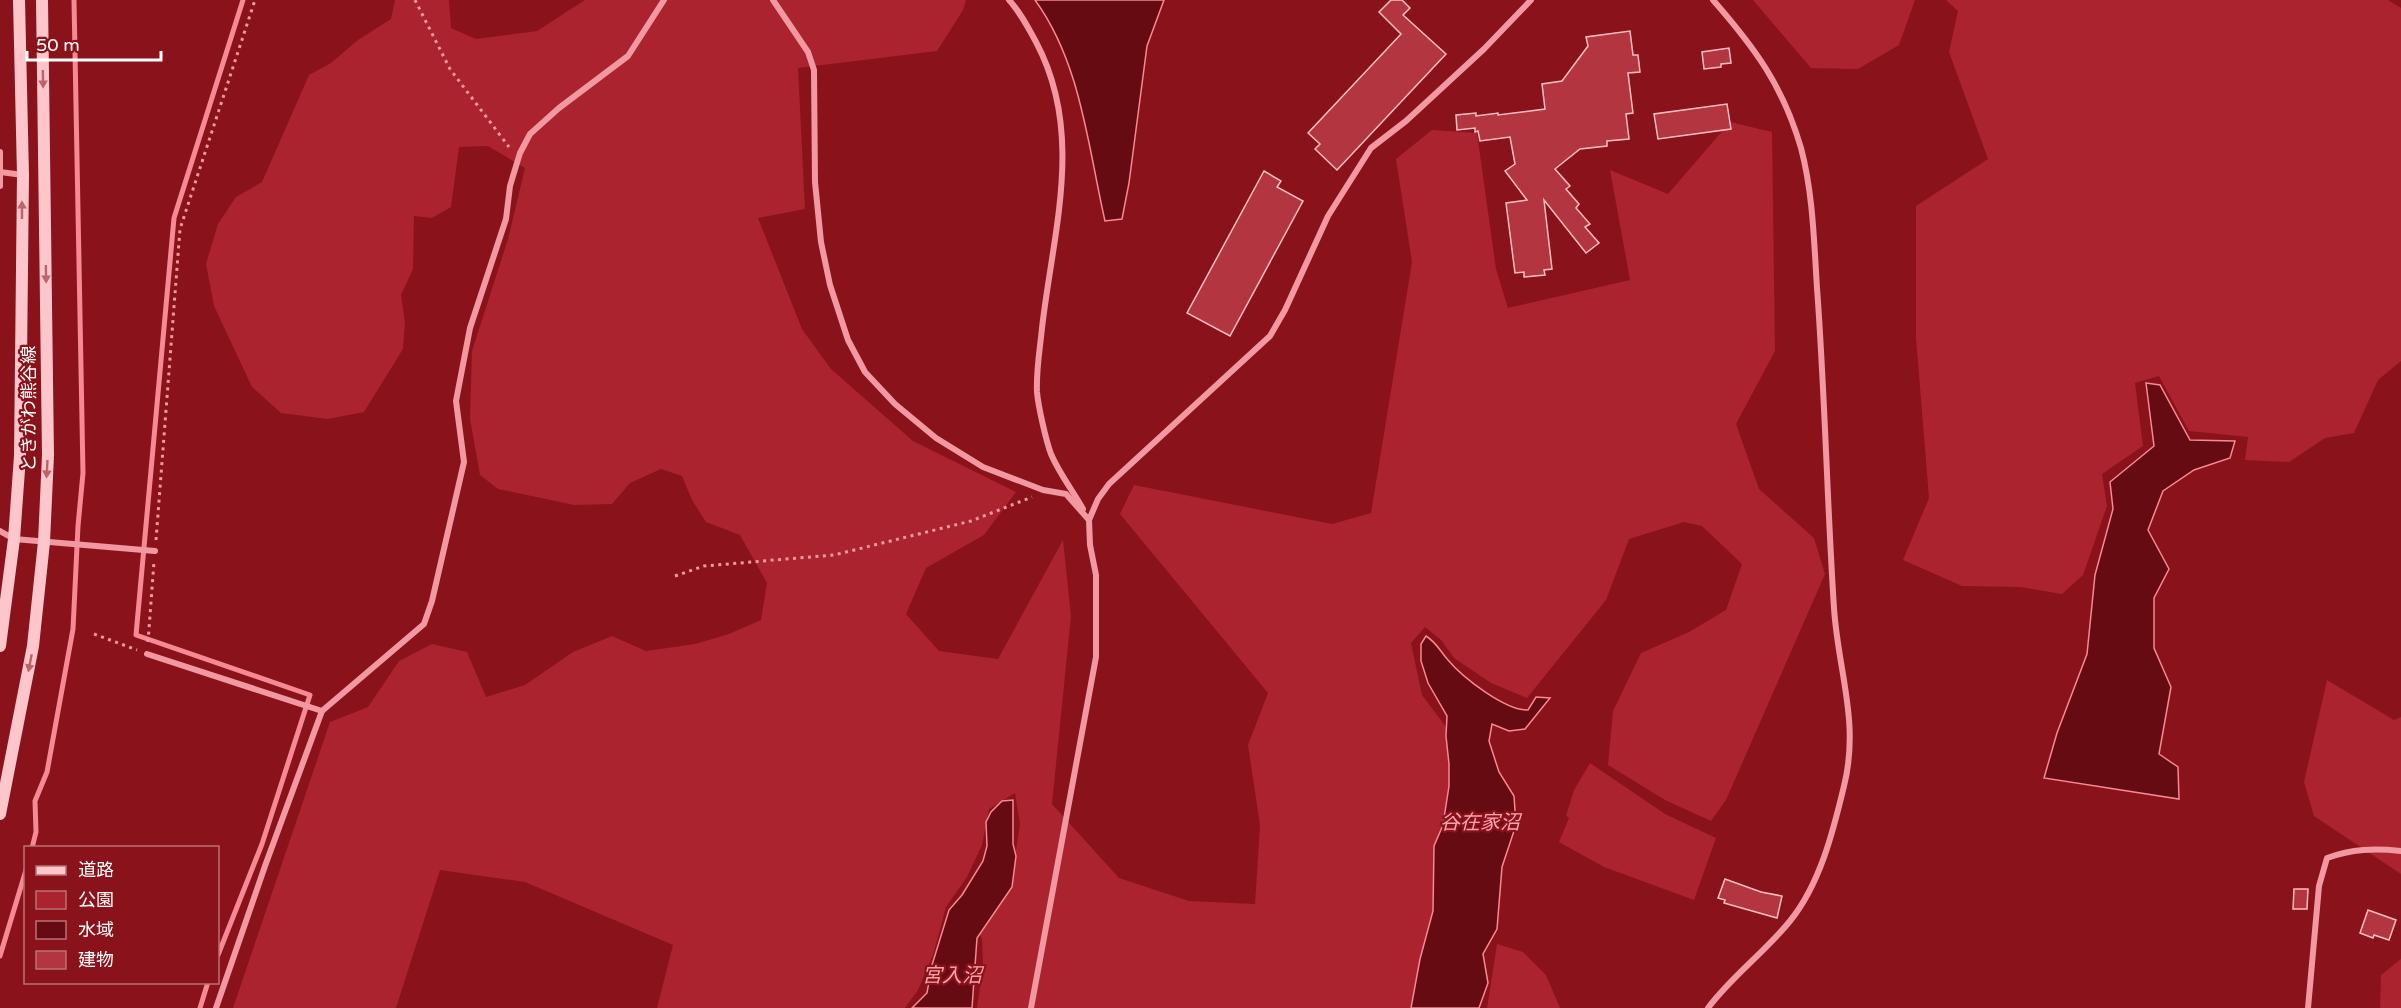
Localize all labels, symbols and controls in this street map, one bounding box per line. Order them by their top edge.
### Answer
scale bar [27,24,160,62]
text: 50 m [36,34,80,56]
one-way arrow [38,70,48,89]
one-way arrow [17,201,27,220]
one-way arrow [41,265,51,284]
street label: ときがわ熊谷線 [18,346,40,472]
one-way arrow [43,460,52,479]
one-way arrow [25,654,34,673]
water label: 谷在家沼 [1440,811,1523,835]
legend [24,846,219,984]
text: 道路 [78,859,114,881]
text: 公園 [78,889,114,911]
text: 水域 [78,919,114,941]
text: 建物 [78,949,114,971]
water label: 宮入沼 [922,964,985,988]

